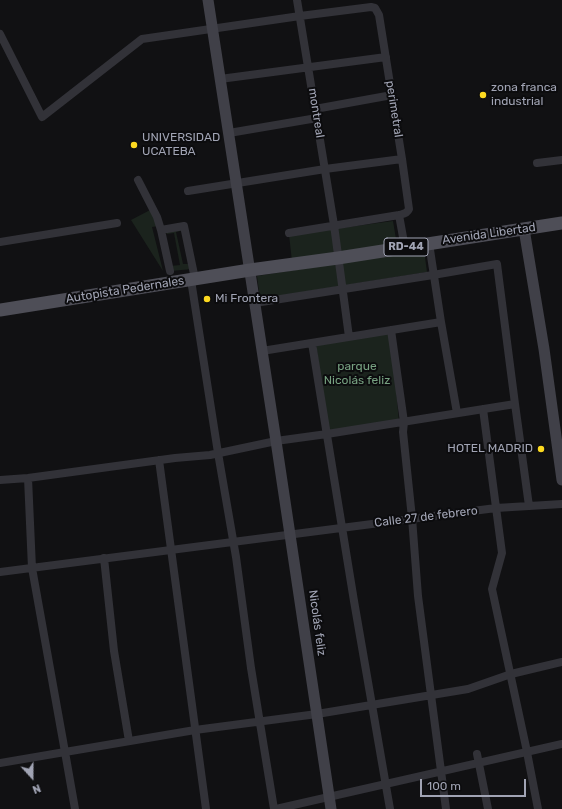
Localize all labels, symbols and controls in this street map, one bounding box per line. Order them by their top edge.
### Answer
street label: perimetral [382,80,406,138]
place label: zona franca industrial [491,81,557,109]
street label: montreal [305,87,327,139]
marker: zona franca industrial [478,90,488,100]
place label: UNIVERSIDAD UCATEBA [142,131,220,159]
marker: UNIVERSIDAD UCATEBA [129,140,139,150]
street label: Avenida Libertad [441,220,537,248]
road number: RD-44 [384,238,428,256]
street label: Autopista Pedernales [65,274,185,306]
place label: Mi Frontera [215,292,278,306]
marker: Mi Frontera [202,294,212,304]
park label: parque Nicolás feliz [324,360,390,388]
place label: HOTEL MADRID [447,442,533,456]
marker: HOTEL MADRID [536,444,546,454]
street label: Calle 27 de febrero [374,504,478,530]
street label: Nicolás feliz [305,589,329,657]
north arrow [12,757,52,797]
scale bar [422,771,528,797]
text: 100 m [427,779,461,793]
text: N [30,781,43,796]

